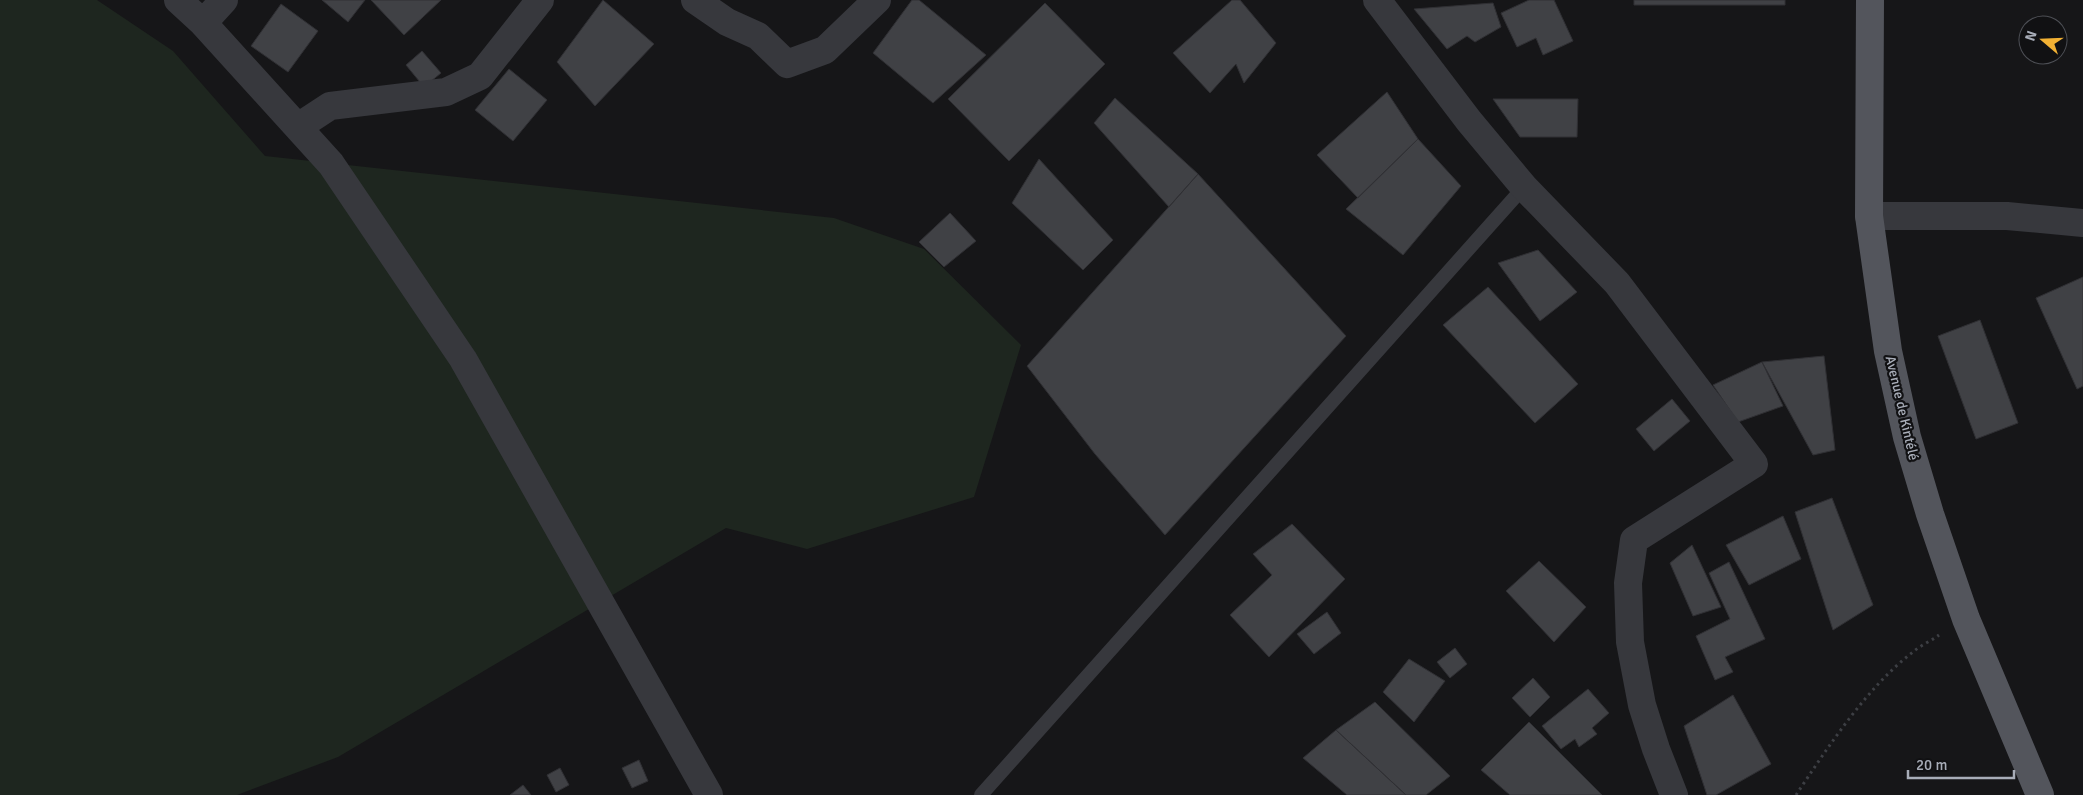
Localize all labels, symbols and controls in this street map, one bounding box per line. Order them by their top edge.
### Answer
north arrow [2018,15,2068,65]
text: N [2022,29,2041,43]
street label: Avenue de Kintélé [1882,354,1922,462]
scale bar [1908,748,2014,780]
text: 20 m [1916,756,1947,774]

